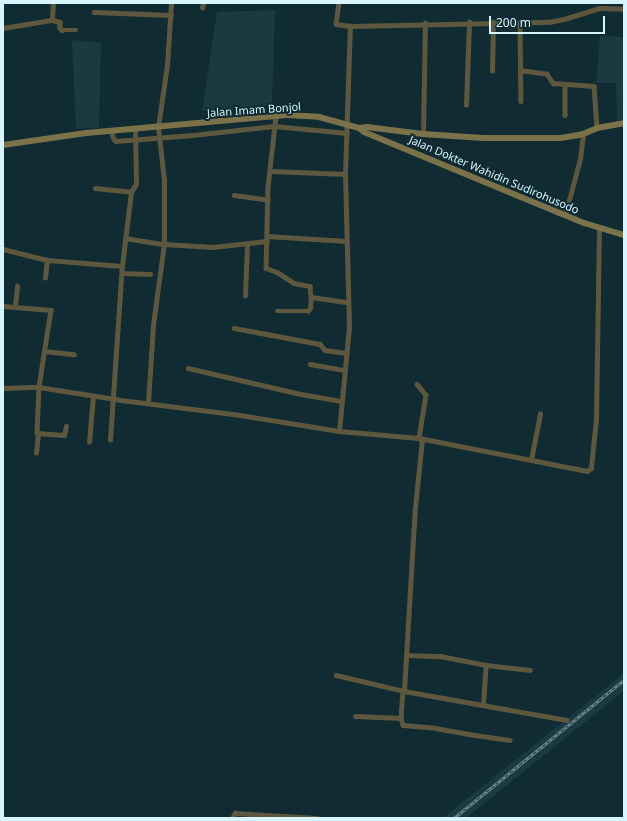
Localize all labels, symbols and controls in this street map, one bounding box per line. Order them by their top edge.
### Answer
scale bar [491,8,607,34]
text: 200 m [496,14,531,31]
street label: Jalan Imam Bonjol [207,100,301,120]
street label: Jalan Dokter Wahidin Sudirohusodo [407,133,581,217]

